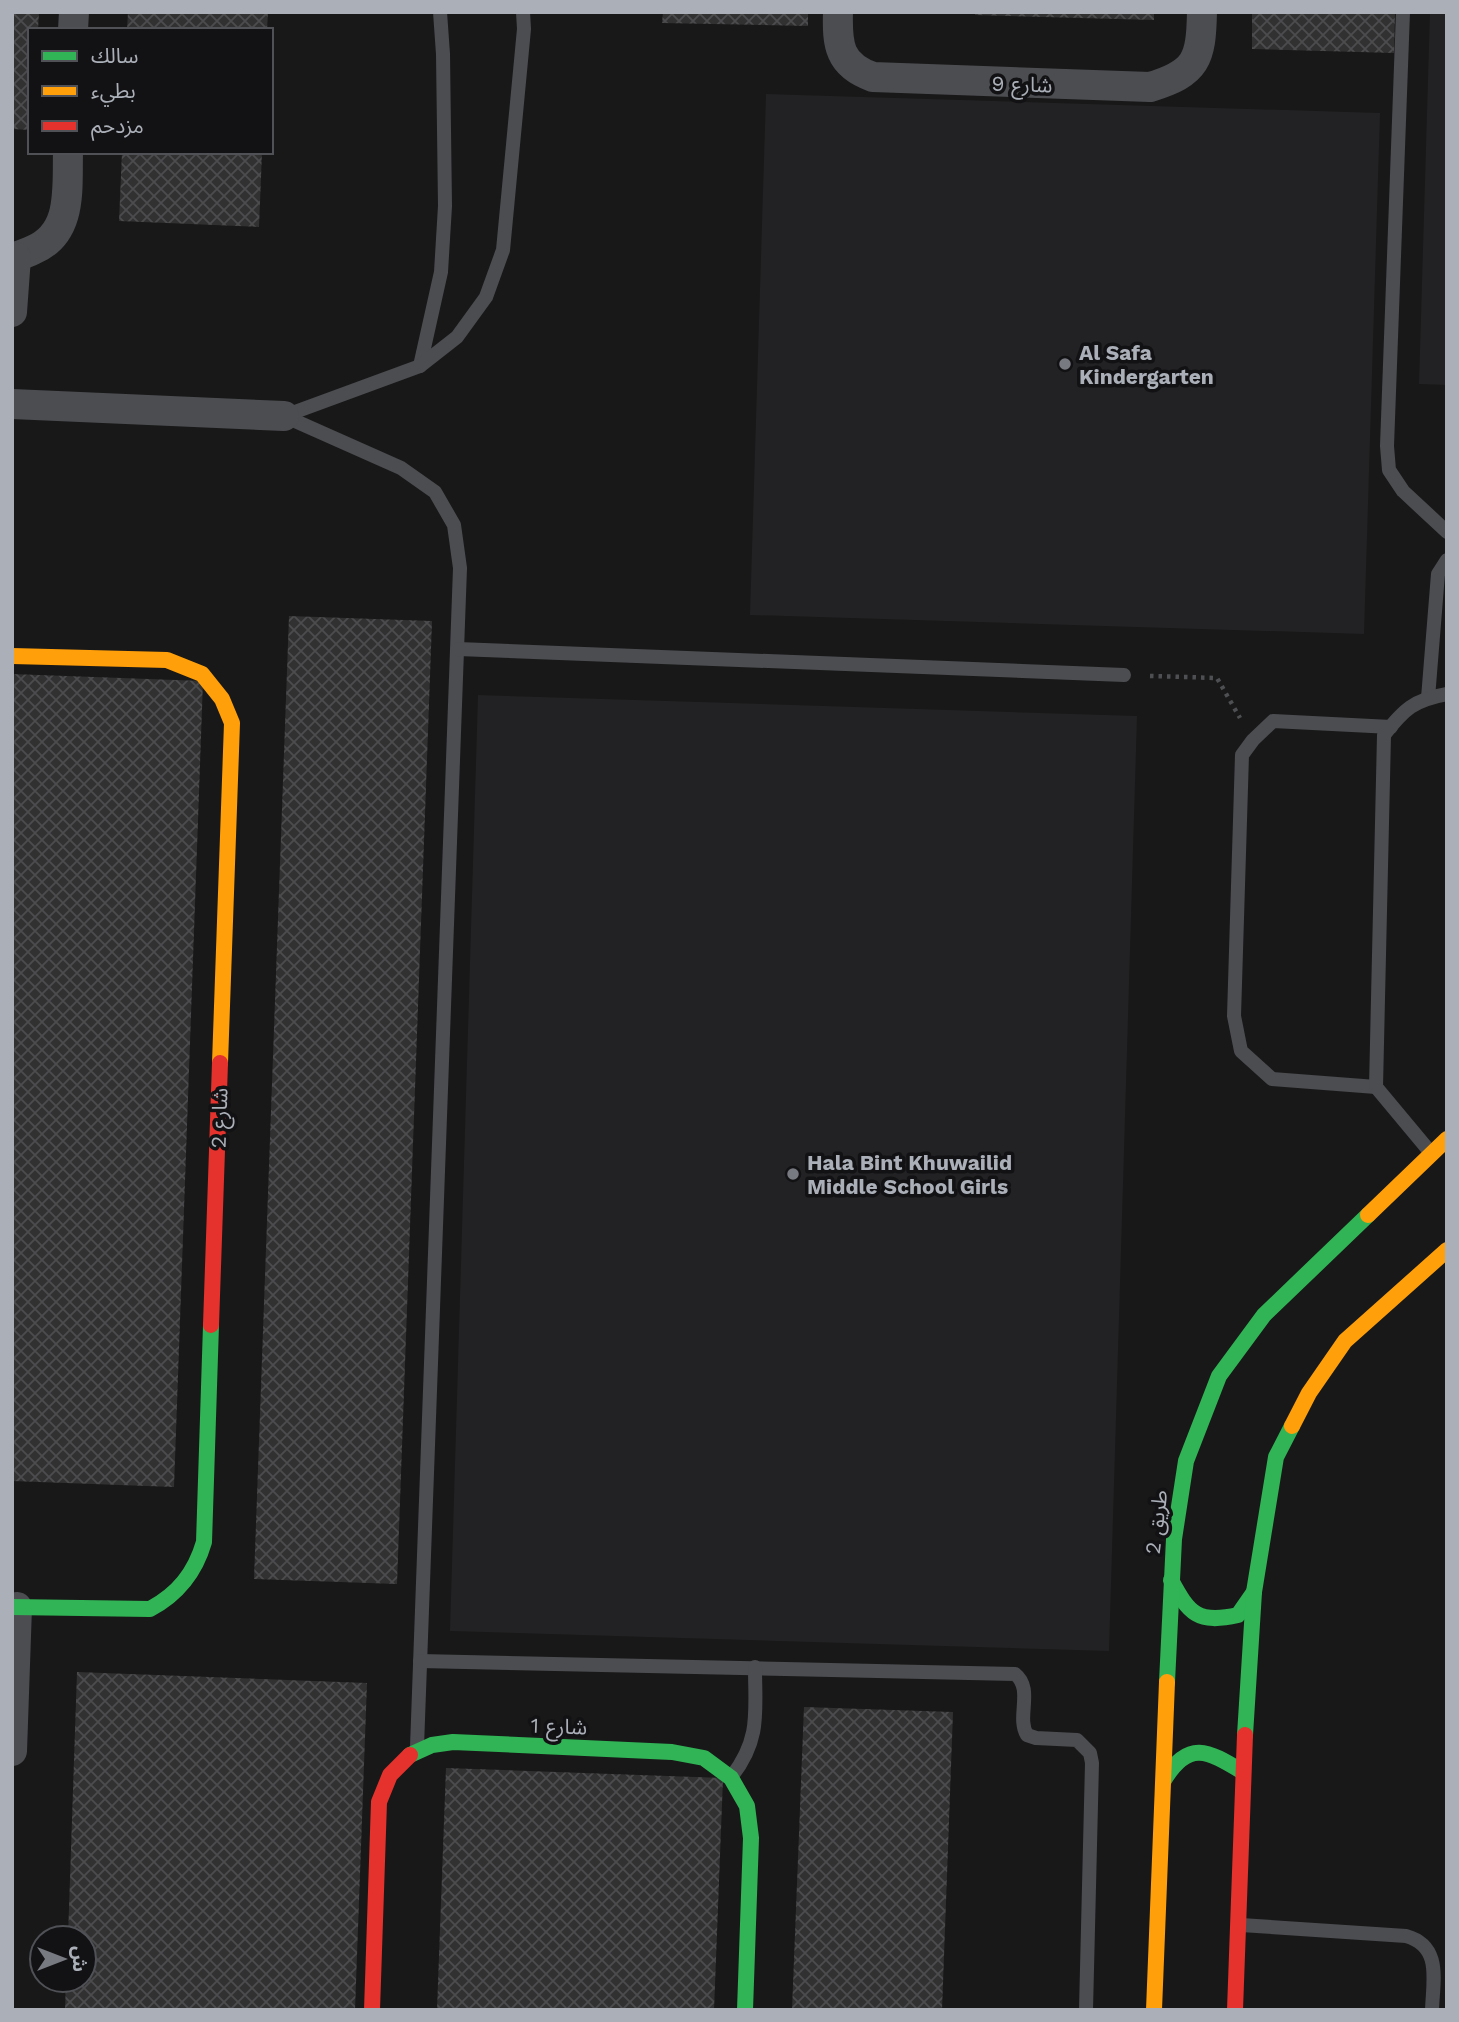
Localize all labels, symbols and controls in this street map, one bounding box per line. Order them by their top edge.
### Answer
legend [28,28,273,154]
text: سالك [91,43,138,68]
street label: شارع 9 [991,70,1053,101]
text: بطيء [91,78,136,107]
text: مزدحم [91,113,144,141]
place label: Al Safa Kindergarten [1079,340,1214,389]
marker: Al Safa Kindergarten [1057,356,1073,372]
street label: شارع 2 [205,1087,236,1149]
place label: Hala Bint Khuwailid Middle School Girls [807,1150,1012,1199]
marker: Hala Bint Khuwailid Middle School Girls [785,1166,801,1182]
street label: طريق 2 [1140,1488,1173,1556]
street label: شارع 1 [530,1713,588,1742]
north arrow [28,1924,98,1994]
text: ش [68,1946,91,1972]

